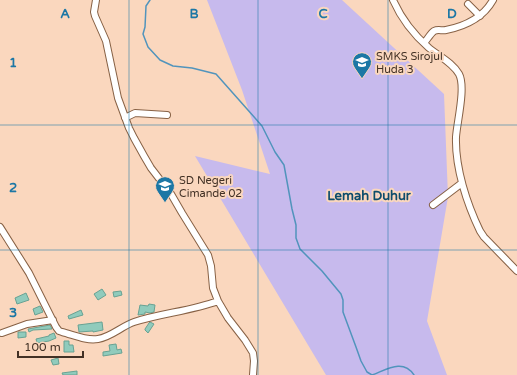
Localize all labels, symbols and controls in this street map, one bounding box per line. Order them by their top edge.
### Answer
text: A [60,6,70,22]
text: B [189,6,199,22]
text: C [318,6,328,22]
text: D [447,6,457,22]
place label: SMKS Sirojul Huda 3 [376,50,443,76]
school or university icon: SMKS Sirojul Huda 3 [351,51,373,79]
text: 1 [9,55,17,71]
place label: SD Negeri Cimande 02 [179,174,242,200]
school or university icon: SD Negeri Cimande 02 [154,175,176,203]
text: 2 [9,180,17,196]
district label: Lemah Duhur [327,188,412,204]
text: 3 [9,305,17,321]
scale bar [18,333,83,359]
text: 100 m [24,340,61,354]

